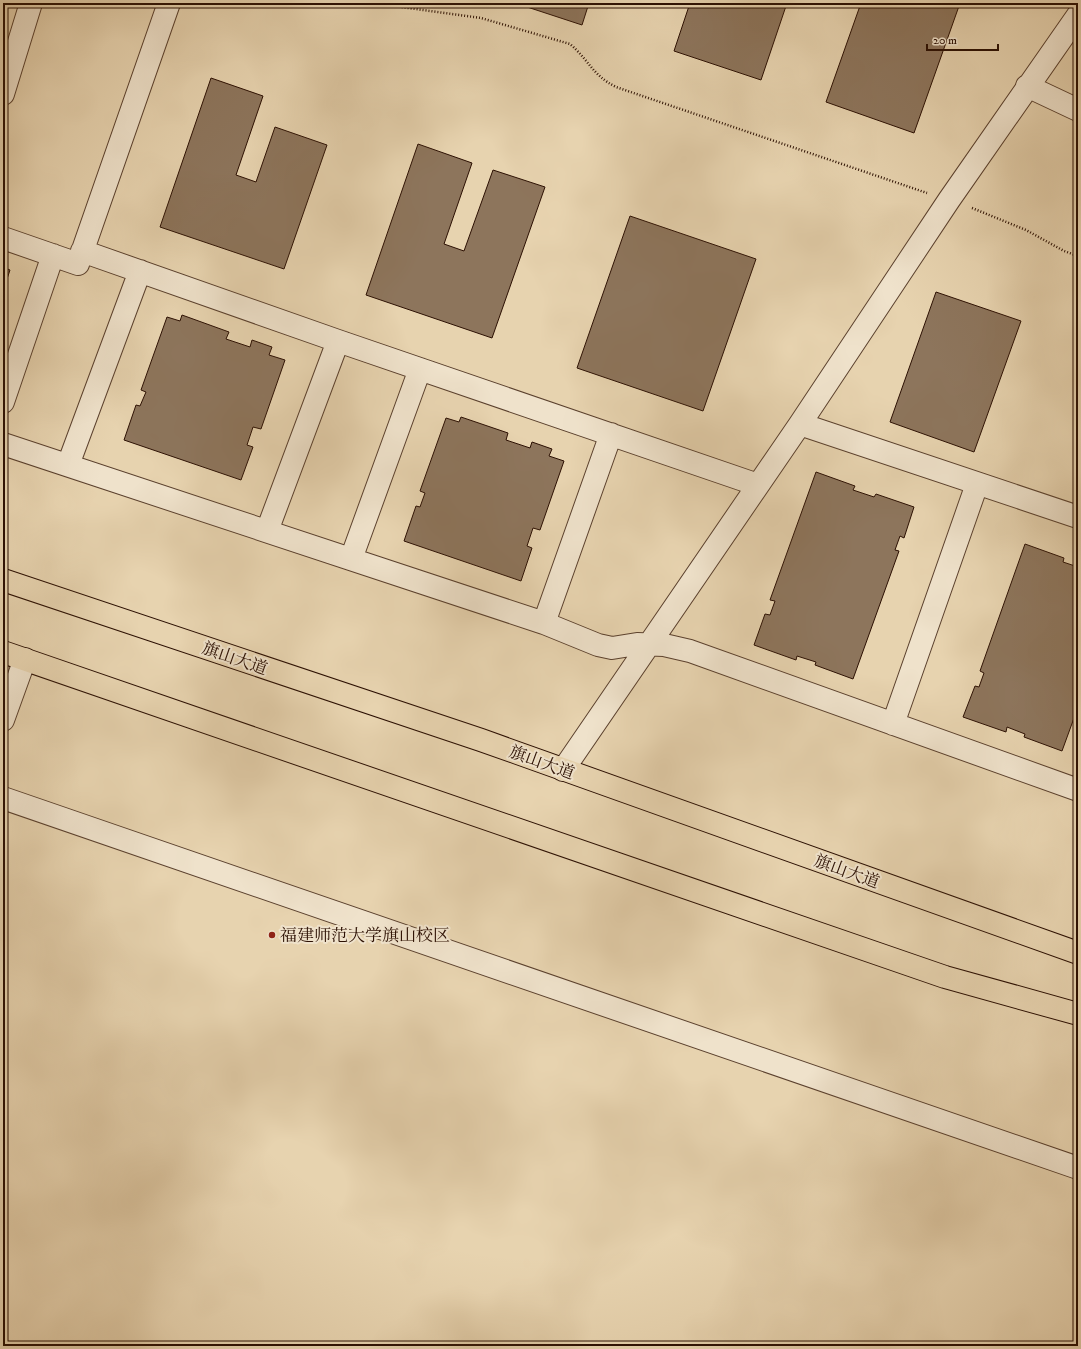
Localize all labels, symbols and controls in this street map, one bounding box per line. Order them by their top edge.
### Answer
scale bar [927,26,998,52]
text: 20 m [933,33,957,48]
street label: 旗山大道 [199,637,270,680]
street label: 旗山大道 [506,741,577,785]
street label: 旗山大道 [811,850,882,894]
place label: 福建师范大学旗山校区 [280,925,450,947]
marker: 福建师范大学旗山校区 [267,930,277,940]

